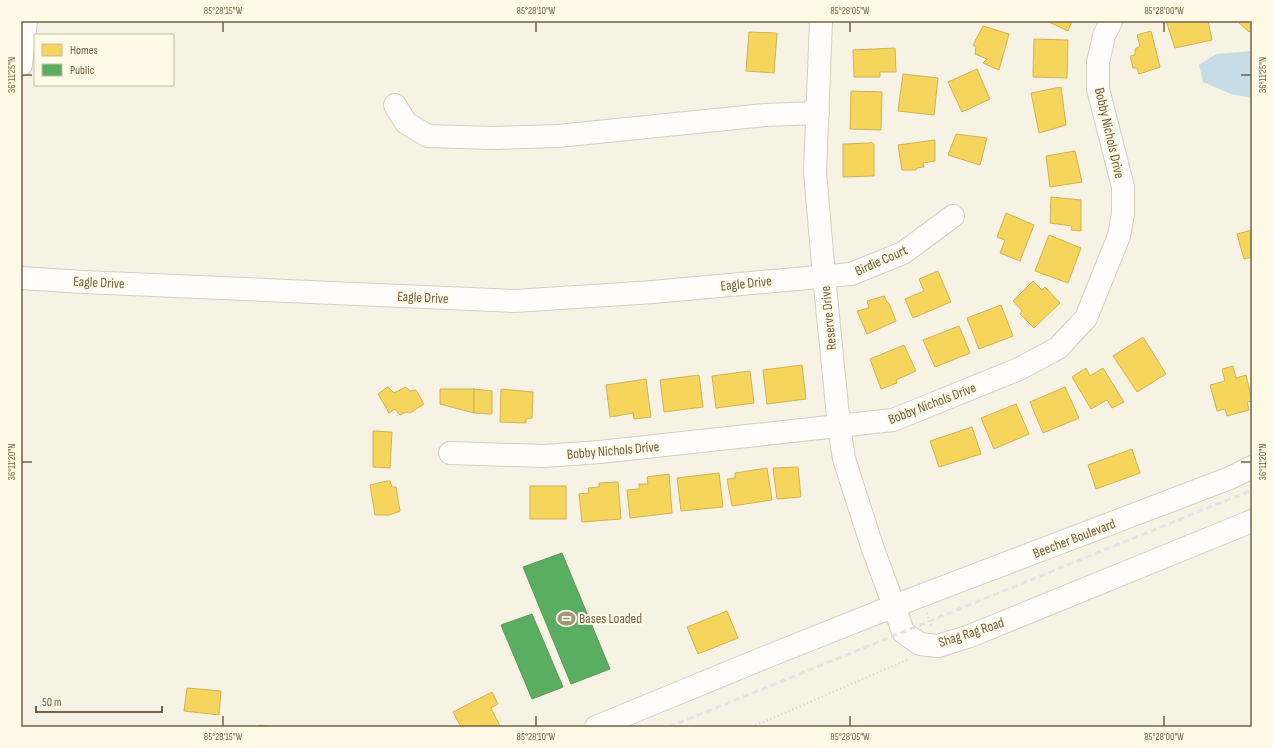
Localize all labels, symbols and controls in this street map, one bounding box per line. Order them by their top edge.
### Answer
text: 85°28'15"W [204,5,243,17]
text: 85°28'10"W [517,5,556,17]
text: 85°28'05"W [830,5,870,17]
text: 85°28'00"W [1144,5,1184,17]
legend [34,34,174,86]
text: Homes [70,43,98,58]
text: 36°11'25"N [6,57,18,93]
text: 36°11'25"N [1257,57,1269,93]
text: Public [70,63,95,78]
street label: Bobby Nichols Drive [1091,86,1128,180]
street label: Birdie Court [852,241,910,280]
street label: Eagle Drive [720,272,773,295]
street label: Eagle Drive [73,273,125,292]
street label: Reserve Drive [817,285,840,351]
street label: Eagle Drive [397,288,449,307]
street label: Bobby Nichols Drive [886,379,978,428]
street label: Bobby Nichols Drive [566,438,660,463]
text: 36°11'20"N [6,444,18,480]
text: 36°11'20"N [1257,444,1269,480]
street label: Beecher Boulevard [1030,515,1118,562]
sports icon: Bases Loaded [556,608,576,628]
place label: Bases Loaded [579,610,642,627]
street label: Shag Rag Road [936,614,1006,651]
scale bar [36,688,162,714]
text: 50 m [42,695,62,710]
text: 85°28'15"W [204,731,243,743]
text: 85°28'10"W [517,731,556,743]
text: 85°28'05"W [830,731,870,743]
text: 85°28'00"W [1144,731,1184,743]

